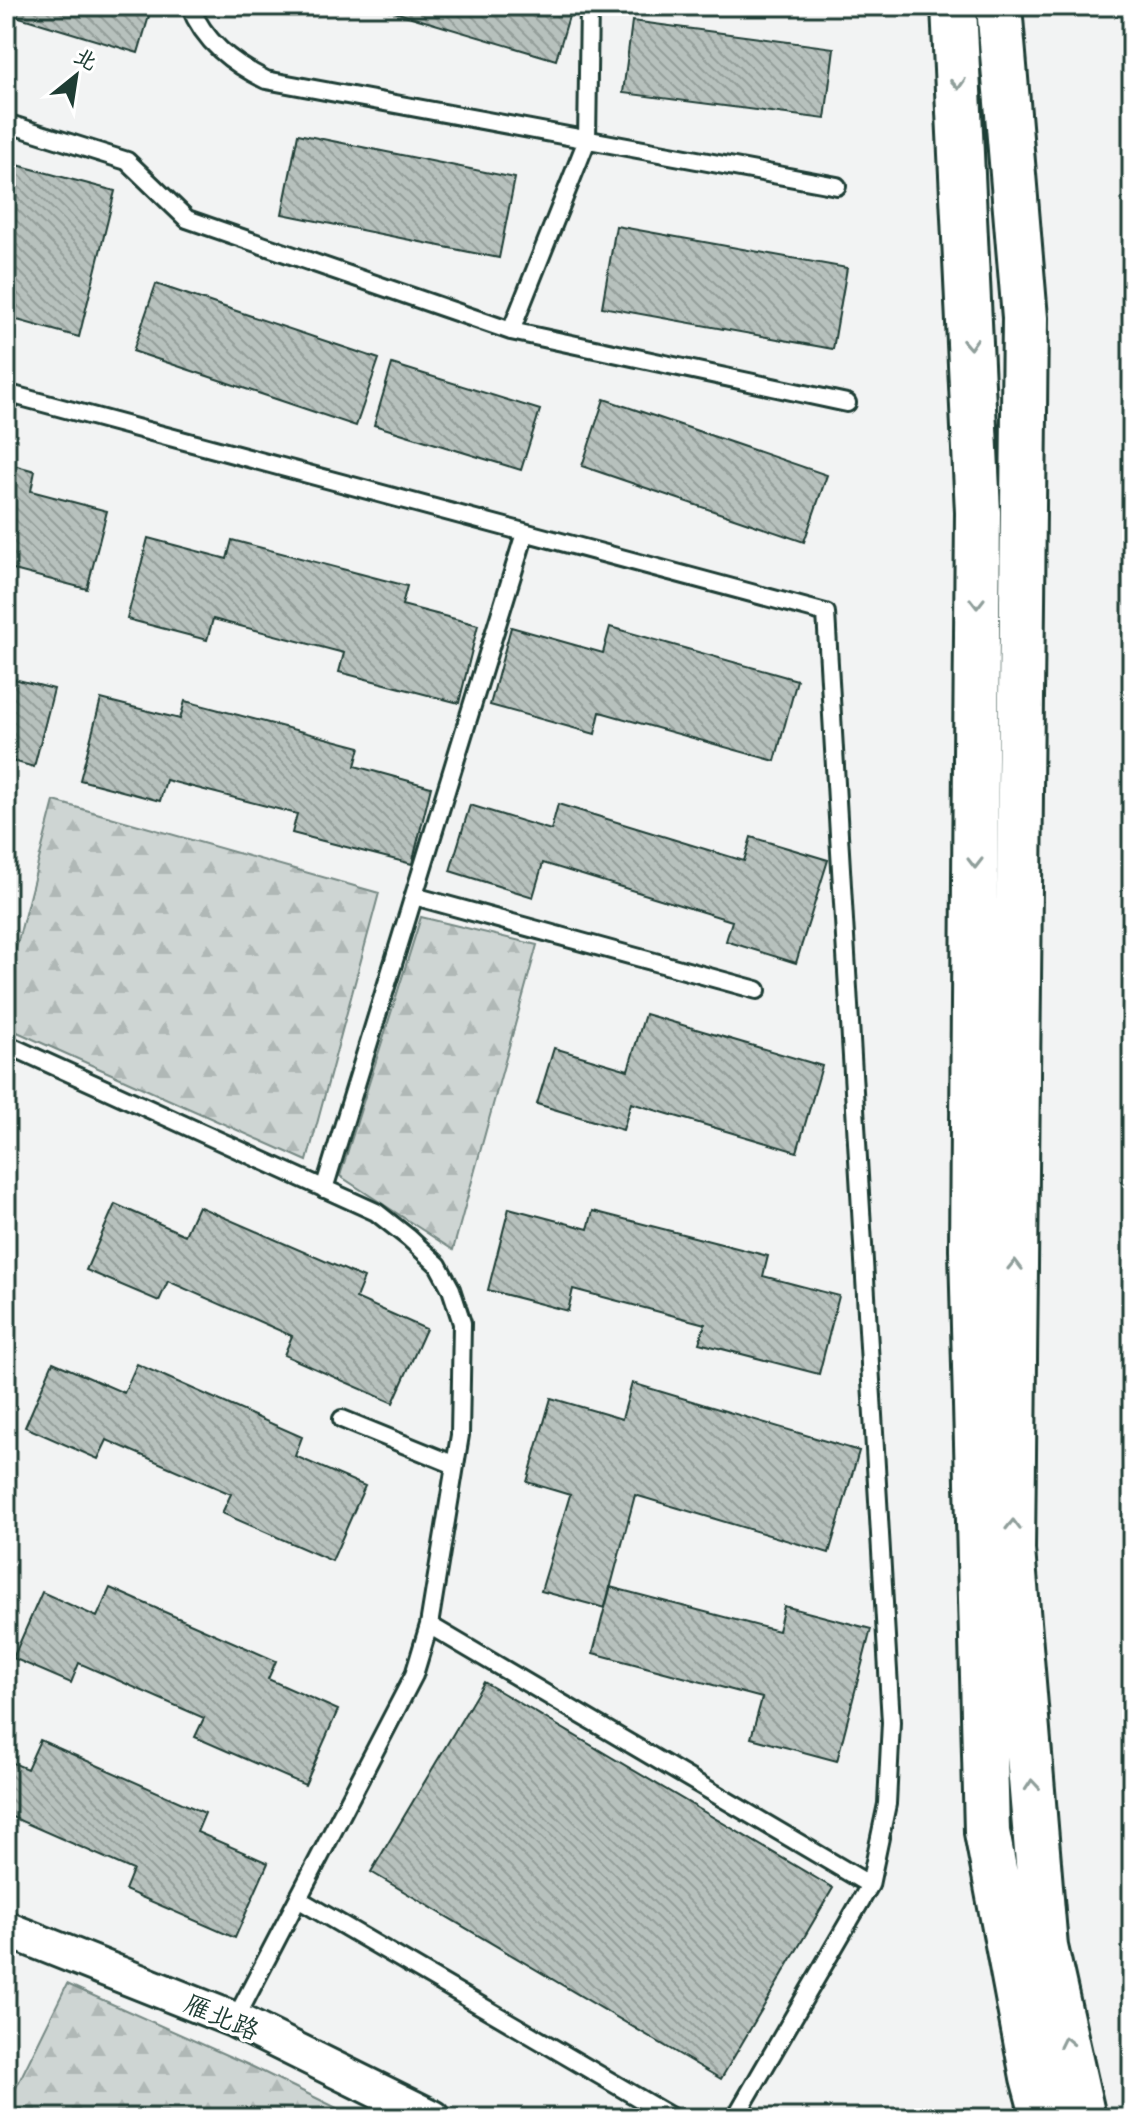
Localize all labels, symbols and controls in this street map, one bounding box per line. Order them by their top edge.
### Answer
north arrow [36,36,116,116]
text: 北 [69,38,105,77]
one-way arrow [950,78,967,91]
one-way arrow [962,338,979,351]
one-way arrow [968,597,986,610]
one-way arrow [966,857,984,870]
one-way arrow [1007,1258,1024,1271]
one-way arrow [1004,1518,1022,1531]
one-way arrow [1024,1778,1041,1791]
street label: 雁北路 [179,1982,266,2049]
one-way arrow [1058,2036,1075,2049]

